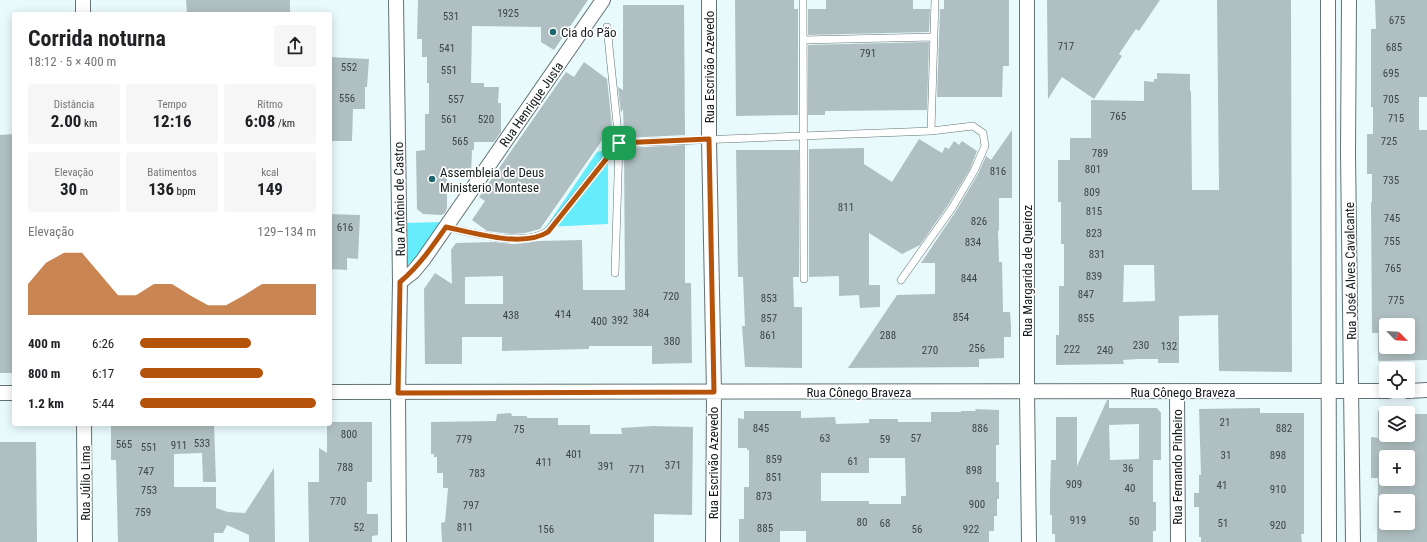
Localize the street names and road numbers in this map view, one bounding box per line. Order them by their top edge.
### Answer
street label: Rua Escrivão Azevedo [702,11,717,123]
street label: Rua Henrique Justa [497,59,566,150]
street label: Rua Antônio de Castro [391,142,408,256]
street label: Rua José Alves Cavalcante [1342,202,1359,340]
street label: Rua Margarida de Queiroz [1020,205,1035,337]
street label: Rua Cônego Braveza [806,385,912,400]
street label: Rua Cônego Braveza [1130,385,1236,400]
street label: Rua Escrivão Azevedo [706,407,721,519]
street label: Rua Fernando Pinheiro [1170,409,1185,525]
street label: Rua Júlio Lima [78,445,93,521]

